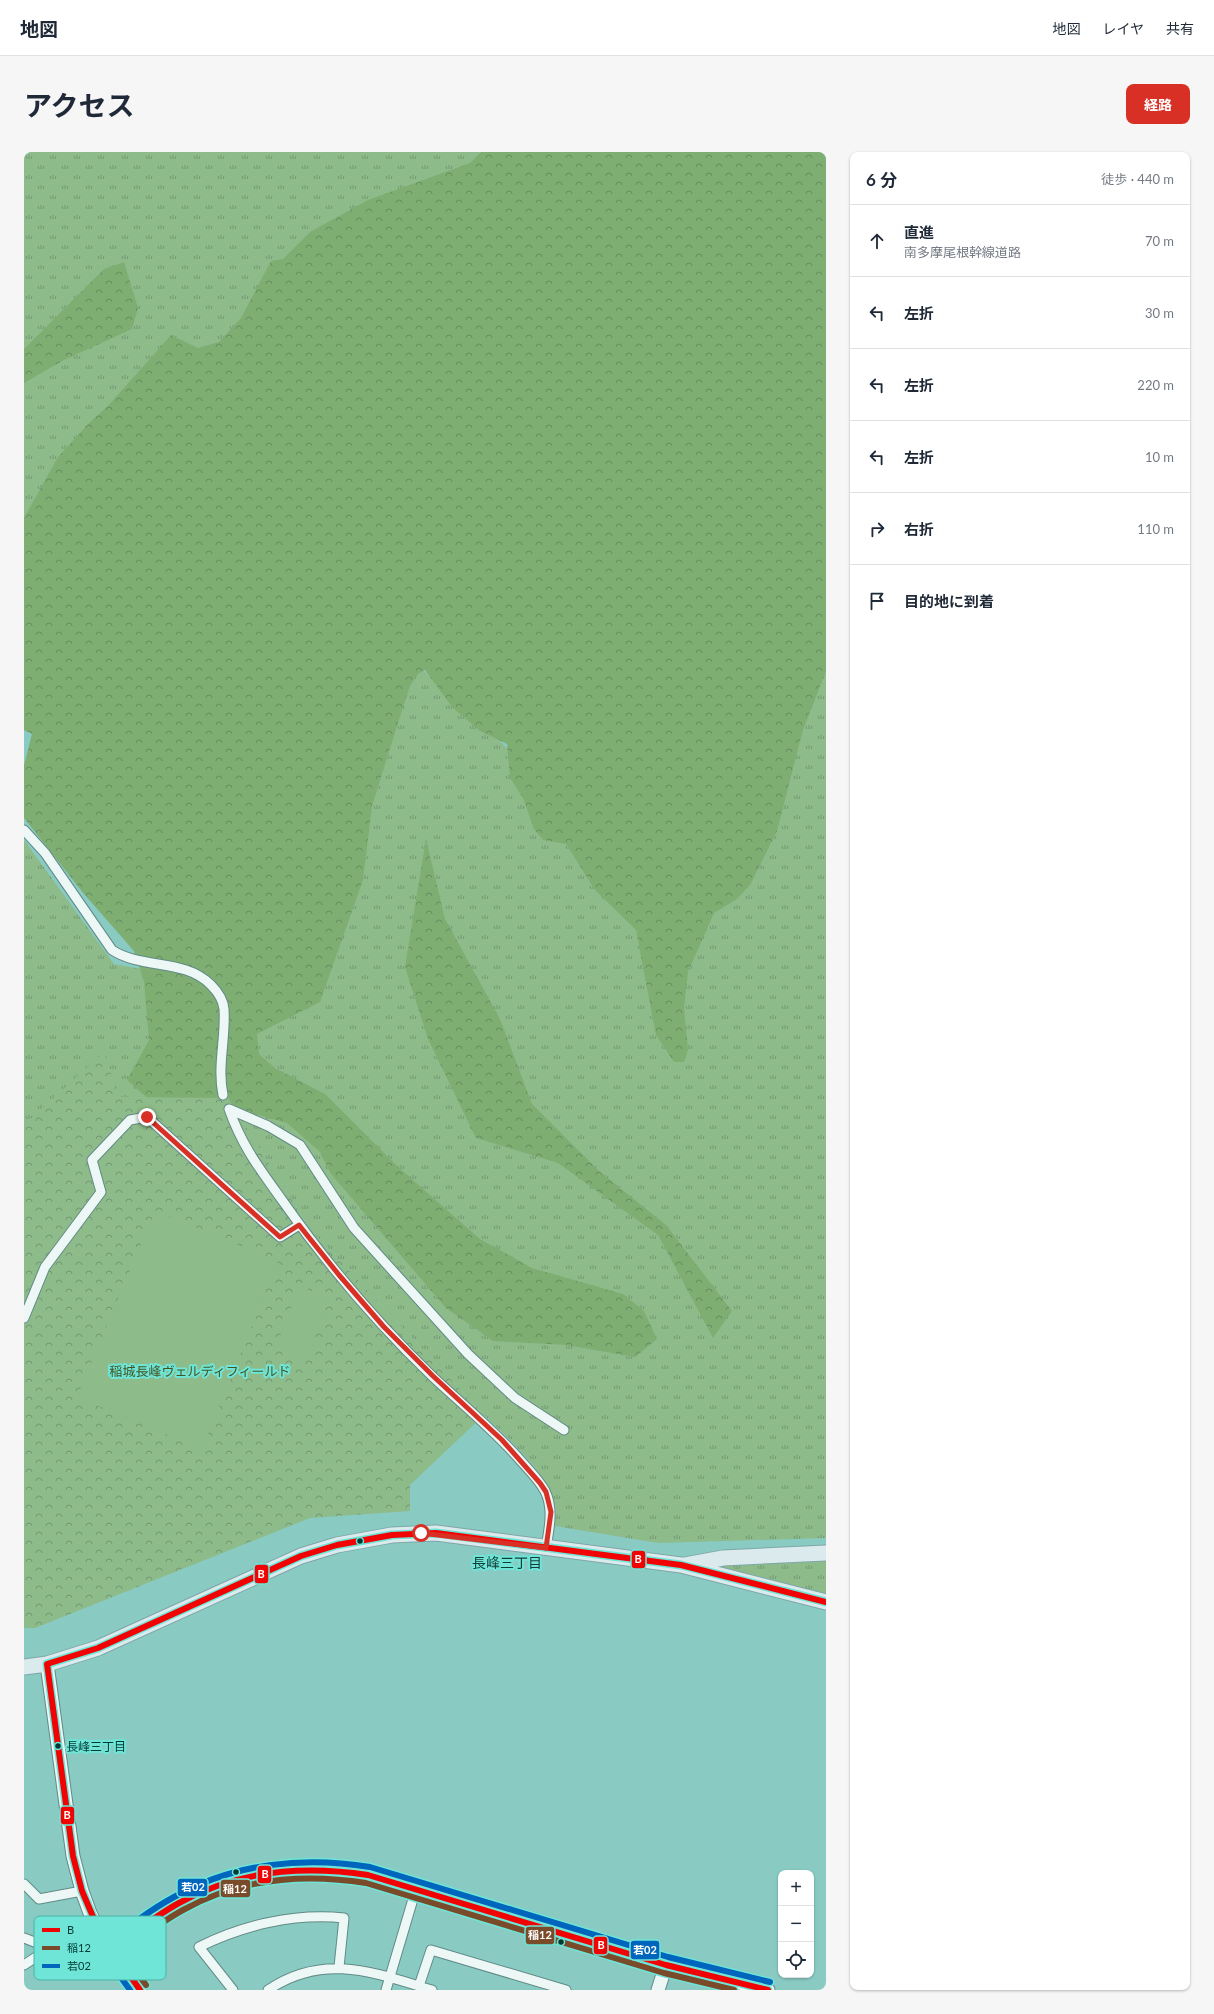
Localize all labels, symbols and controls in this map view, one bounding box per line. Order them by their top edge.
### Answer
text: 地図 [20,17,58,40]
text: 地図 [1052,20,1080,37]
text: レイヤ [1102,20,1144,37]
text: 共有 [1166,20,1194,37]
button: 経路 [1126,84,1190,124]
text: アクセス [24,88,135,122]
text: 6 分 [866,169,897,190]
text: 徒歩 · 440 m [1101,171,1174,187]
text: 直進 [904,223,934,241]
icon: ahead [866,230,888,252]
text: 70 m [1145,233,1174,249]
text: 南多摩尾根幹線道路 [904,244,1021,260]
icon: left [866,302,888,324]
text: 左折 [904,304,934,322]
text: 30 m [1145,305,1174,321]
icon: left [866,374,888,396]
text: 左折 [904,376,934,394]
text: 220 m [1137,377,1174,393]
icon: left [866,446,888,468]
text: 左折 [904,448,934,466]
text: 10 m [1145,449,1174,465]
icon: right [866,518,888,540]
text: 右折 [904,520,934,538]
text: 110 m [1137,521,1174,537]
icon: arrive [866,590,888,612]
text: 目的地に到着 [904,592,994,610]
route end [138,1108,156,1126]
park label: 稲城長峰ヴェルディフィールド [110,1363,290,1379]
route start [412,1524,430,1542]
unlabelled marker [355,1536,365,1546]
line badge: B [631,1550,646,1569]
text: B [634,1552,642,1565]
district label: 長峰三丁目 [472,1554,542,1571]
line badge: B [254,1564,269,1584]
text: B [257,1567,265,1580]
place label: 長峰三丁目 [66,1739,126,1754]
marker: 長峰三丁目 [53,1741,63,1751]
line badge: B [60,1806,75,1825]
text: B [63,1808,71,1821]
line badge: B [257,1865,272,1884]
unlabelled marker [231,1867,241,1877]
text: B [261,1867,269,1880]
map controls [778,1870,814,1978]
button: + [778,1870,814,1906]
line badge: 若02 [177,1878,208,1897]
line badge: 稲12 [220,1879,251,1898]
text: 若02 [181,1880,205,1893]
text: 稲12 [223,1882,247,1895]
button: − [778,1906,814,1942]
legend [34,1916,166,1980]
text: B [67,1923,74,1936]
line badge: 稲12 [525,1926,555,1945]
text: 稲12 [528,1928,552,1941]
line badge: B [593,1936,608,1955]
unlabelled marker [556,1937,566,1947]
text: B [597,1938,605,1951]
line badge: 若02 [630,1940,660,1960]
text: 稲12 [67,1941,91,1954]
button: locate [778,1942,814,1978]
text: 若02 [633,1943,657,1956]
text: 若02 [67,1959,91,1972]

